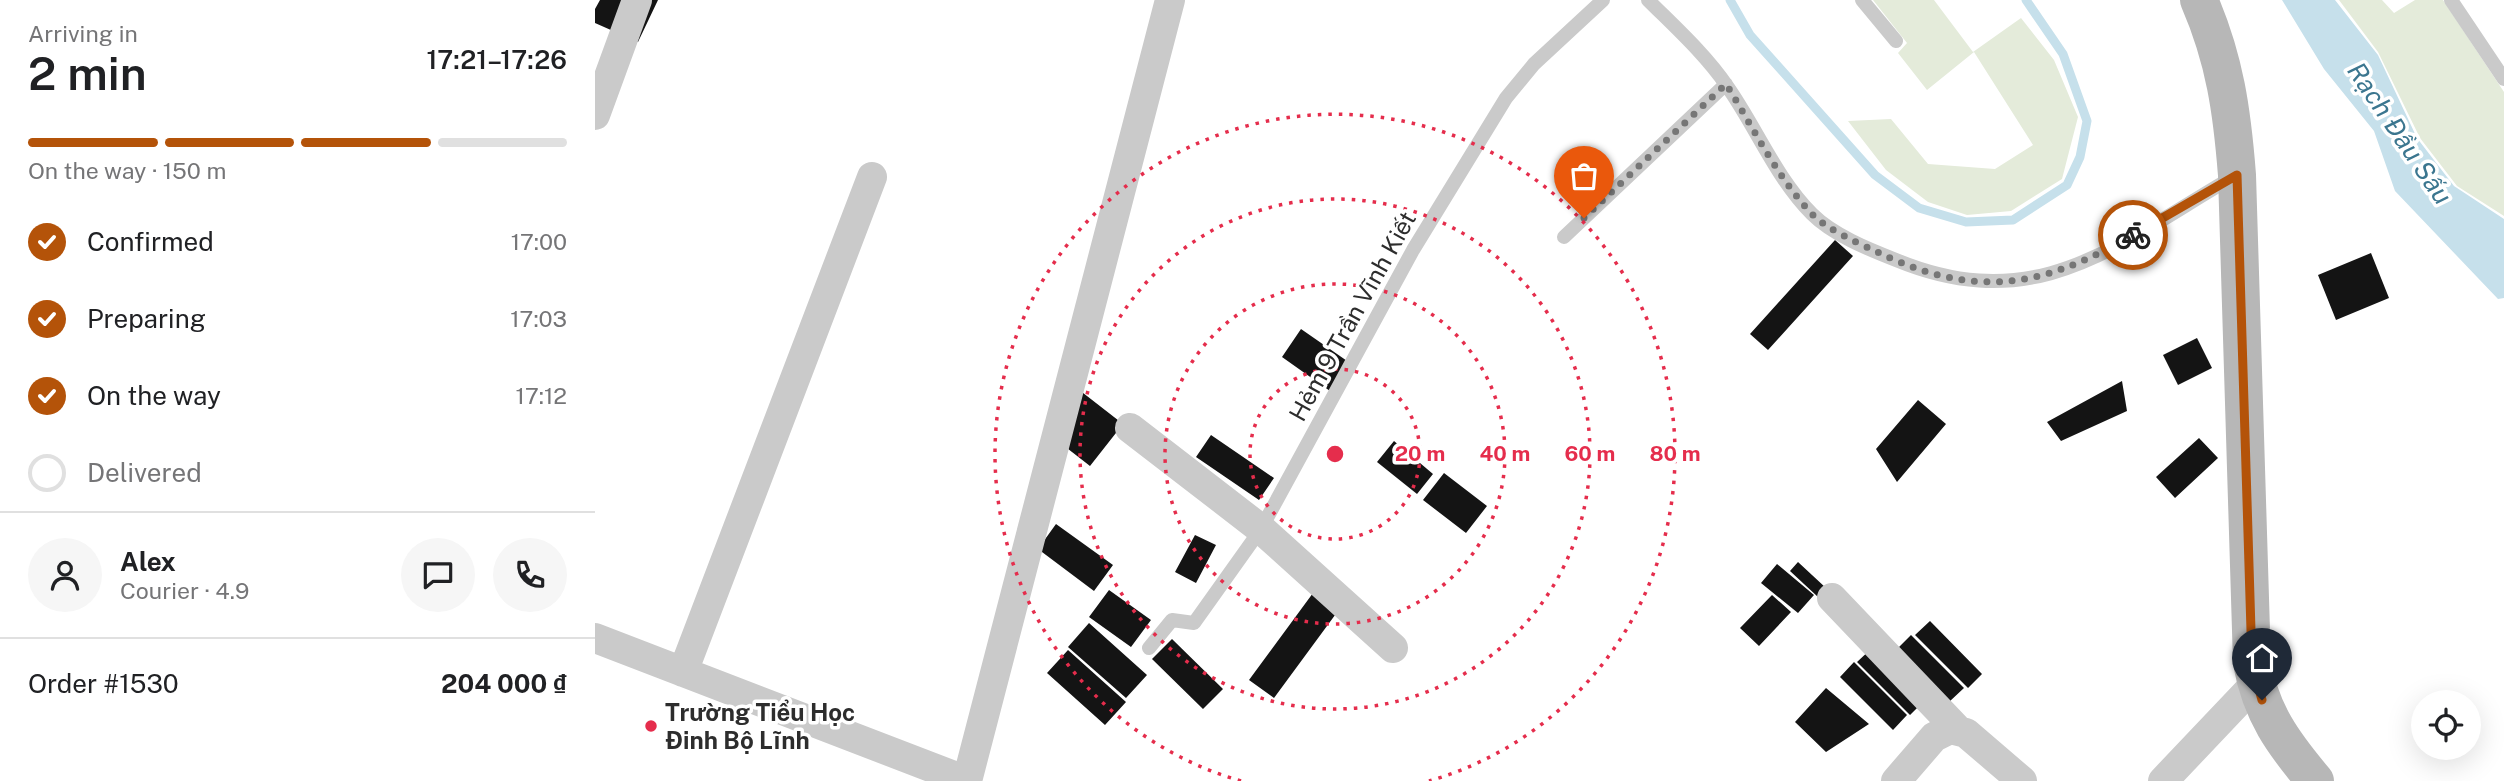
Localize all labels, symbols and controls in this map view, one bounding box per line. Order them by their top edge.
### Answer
text: Arriving in [28,20,138,47]
text: 17:21–17:26 [426,44,567,75]
text: 2 min [28,46,147,100]
water label: Rạch Đầu Sấu [2341,56,2459,210]
pin [1554,146,1614,218]
text: On the way · 150 m [28,157,226,184]
icon: bag [1565,157,1603,195]
courier [2098,200,2168,270]
street label: Hẻm 9 Trần Vĩnh Kiết [1283,206,1421,426]
icon: bike [2114,216,2152,254]
icon: check [28,223,66,261]
text: Confirmed [87,226,214,257]
text: 17:00 [511,228,567,255]
icon: check [28,300,66,338]
text: Preparing [87,303,206,334]
text: 17:03 [510,305,567,332]
icon: check [28,377,66,415]
text: On the way [87,380,221,411]
text: 17:12 [516,382,567,409]
text: 20 m [1395,441,1445,466]
text: 40 m [1480,441,1530,466]
text: 60 m [1565,441,1615,466]
text: 80 m [1649,441,1701,466]
centre of rings [1323,442,1347,466]
text: Delivered [87,457,202,488]
button: person [28,538,102,612]
button: chat [401,538,475,612]
button: phone [493,538,567,612]
text: Alex [120,546,176,577]
text: Courier · 4.9 [120,577,249,604]
pin [2232,628,2292,700]
icon: home [2243,639,2281,677]
text: Order #1530 [28,668,179,699]
text: 204 000 ₫ [441,668,567,699]
map controls [2411,690,2481,760]
button: locate [2411,690,2481,760]
place label: Trường Tiểu Học Đinh Bộ Lĩnh [665,698,855,754]
marker: Trường Tiểu Học Đinh Bộ Lĩnh [643,718,659,734]

